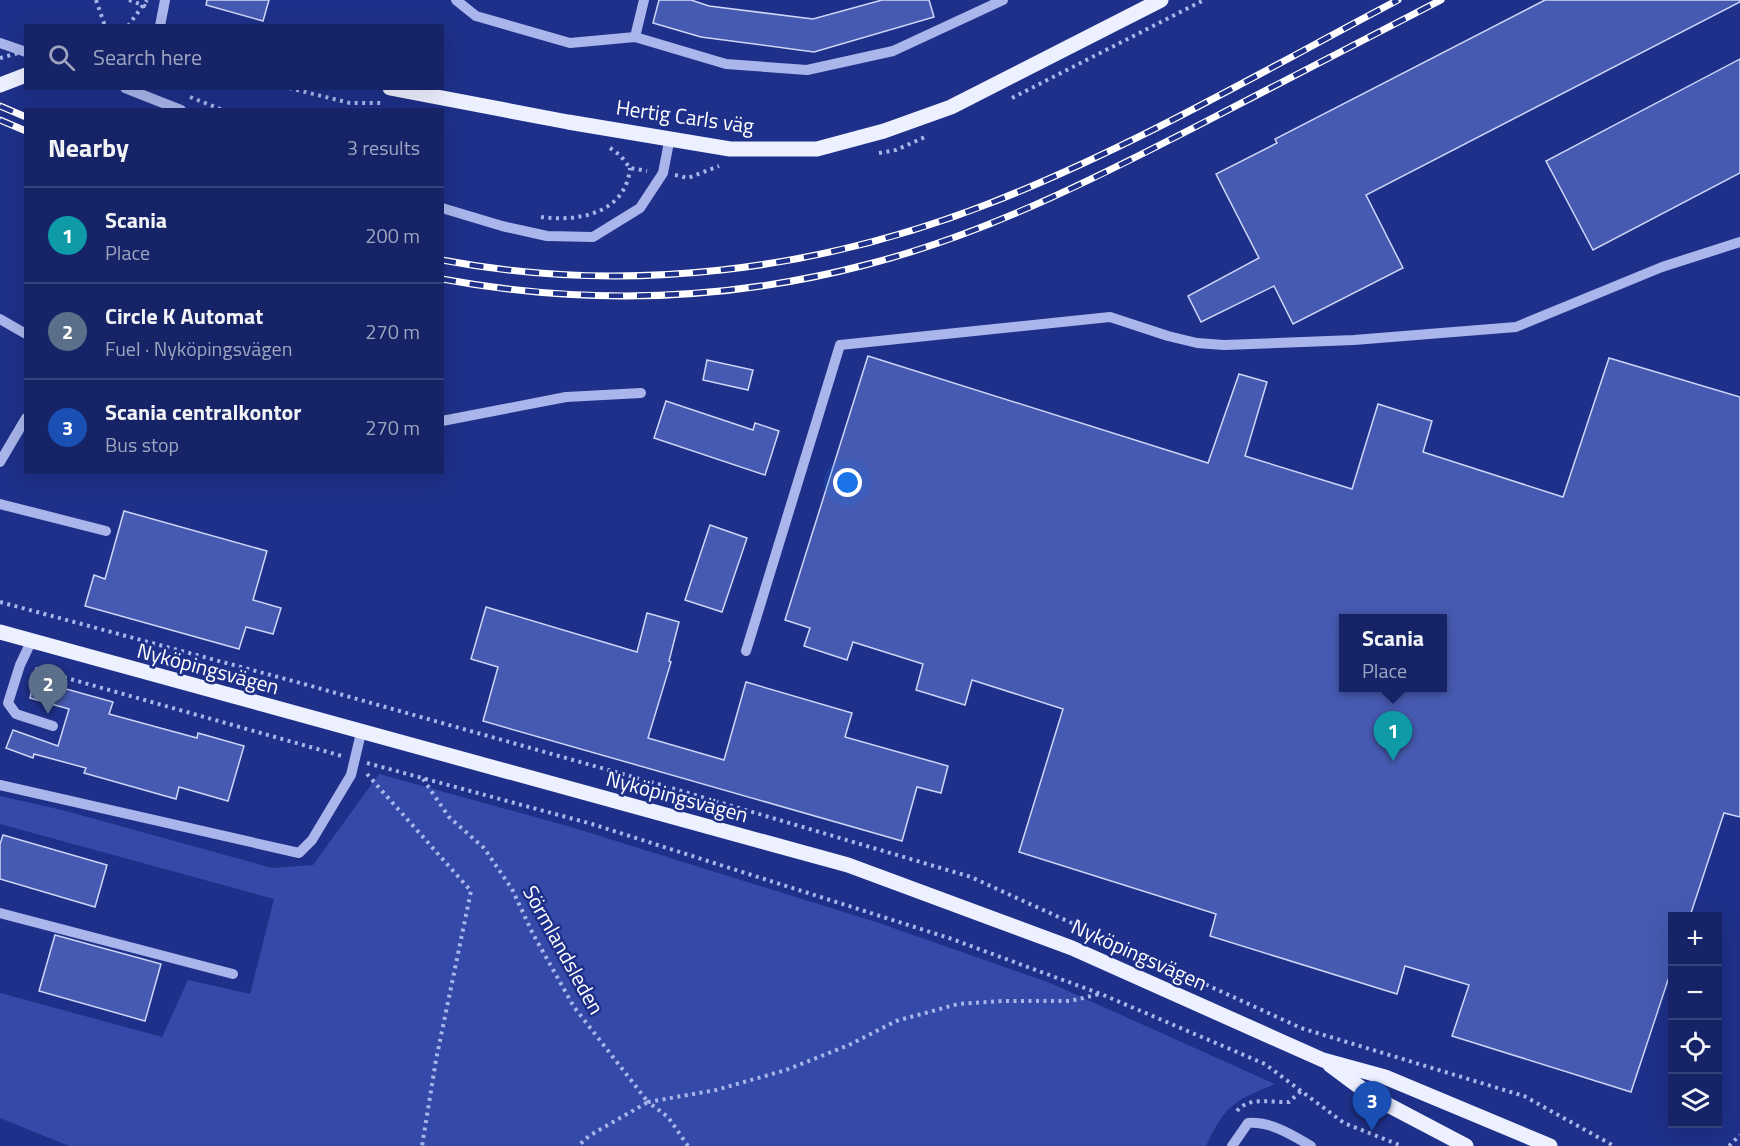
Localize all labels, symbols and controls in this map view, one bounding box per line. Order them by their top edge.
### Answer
search box [24,24,444,90]
text: Search here [93,40,202,74]
icon: search [45,41,78,74]
street label: Hertig Carls väg [614,90,756,142]
text: Nearby [48,128,129,167]
text: 3 results [347,132,420,163]
text: Scania [105,203,167,237]
text: 1 [62,220,73,251]
text: 200 m [365,220,420,251]
text: Place [105,237,150,268]
text: Circle K Automat [105,299,263,333]
text: 2 [62,316,73,347]
text: 270 m [365,316,420,347]
text: Fuel · Nyköpingsvägen [105,333,292,364]
text: Scania centralkontor [105,395,301,429]
text: 3 [62,412,73,443]
text: 270 m [365,412,420,443]
text: Bus stop [105,429,179,460]
your location [833,468,862,497]
popup [1339,614,1447,692]
text: Scania [1362,621,1424,655]
street label: Nyköpingsvägen [134,634,283,702]
text: Place [1362,655,1407,686]
pin: 2 [28,664,68,714]
pin: 1 [1374,712,1412,761]
street label: Nyköpingsvägen [603,762,752,830]
street label: Sörmlandsleden [515,879,613,1020]
street label: Nyköpingsvägen [1066,910,1212,998]
map controls [1668,912,1722,1128]
button: + [1668,912,1722,966]
button: − [1668,966,1722,1020]
button: locate [1668,1020,1722,1074]
button: layers [1668,1074,1722,1128]
pin: 3 [1352,1082,1392,1131]

